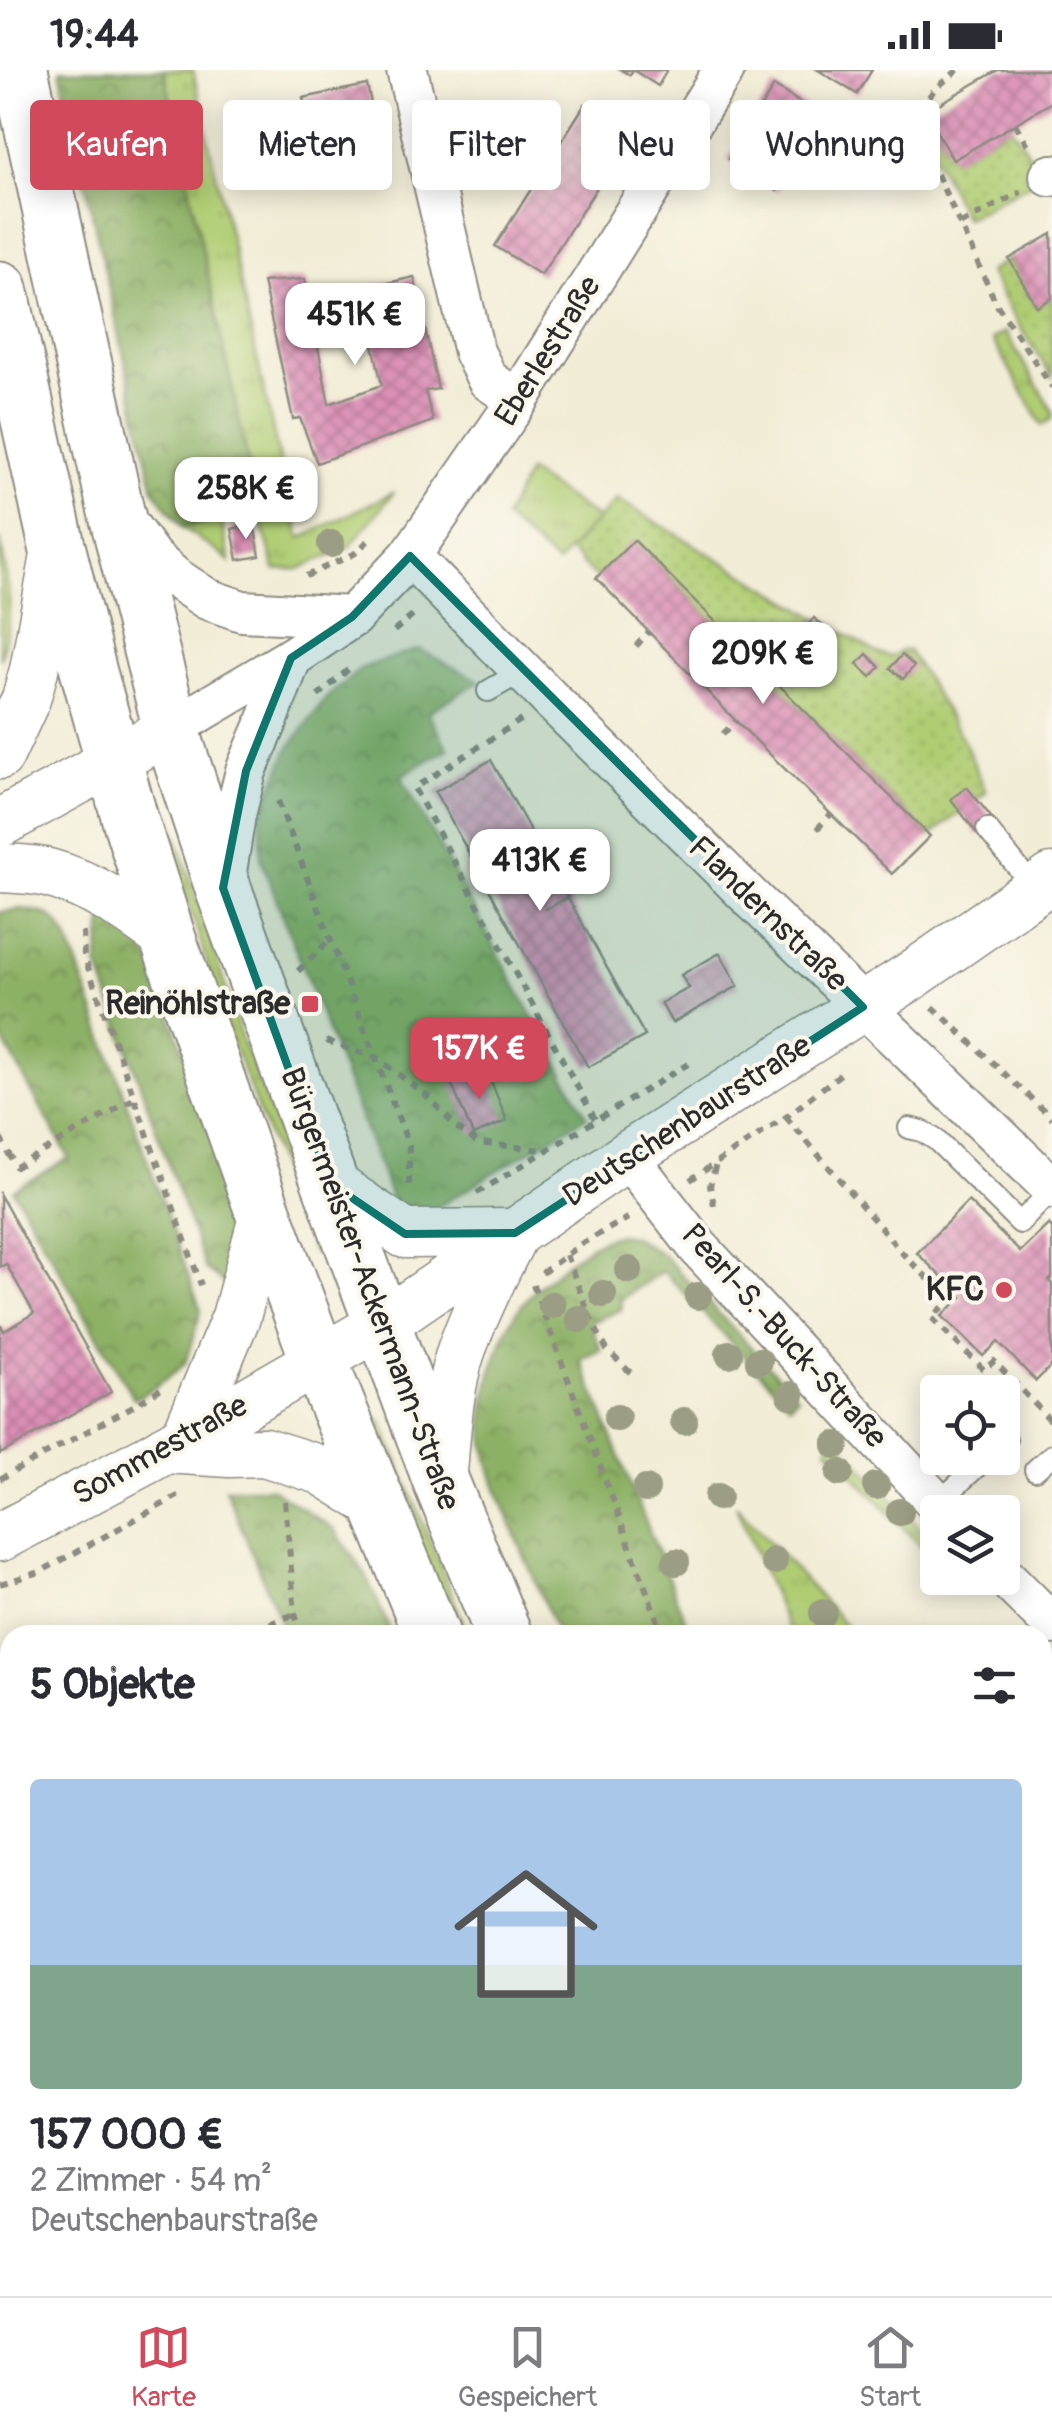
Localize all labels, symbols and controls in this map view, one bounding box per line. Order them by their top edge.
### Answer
text: 19:44 [50,11,139,59]
chip: Kaufen [30,100,203,190]
chip: Mieten [223,100,392,190]
chip: Filter [412,100,561,190]
chip: Neu [581,100,710,190]
chip: Wohnung [730,100,940,190]
street label: Eberlestraße [486,268,610,434]
pin: 451K € [274,283,436,368]
text: 451K € [307,295,403,335]
pin: 258K € [165,457,327,542]
text: 258K € [197,469,295,509]
pin: 209K € [682,622,844,707]
text: 209K € [711,634,815,674]
street label: Flandernstraße [680,828,856,1000]
pin: 413K € [459,829,621,914]
text: 413K € [492,841,588,881]
place label: Reinöhlstraße [105,984,291,1024]
marker: Reinöhlstraße [299,993,321,1015]
pin: 157K € [398,1017,560,1102]
street label: Deutschenbaurstraße [555,1026,819,1216]
text: 157K € [432,1029,526,1069]
street label: Bürgermeister-Ackermann-Straße [271,1062,469,1516]
street label: Pearl-S.-Buck-Straße [673,1215,896,1457]
place label: KFC [926,1270,984,1310]
marker: KFC [993,1279,1015,1301]
map controls [920,1375,1020,1595]
button: locate [920,1375,1020,1475]
street label: Sommestraße [65,1385,255,1515]
button: layers [920,1495,1020,1595]
icon: filters [967,1658,1022,1713]
text: 5 Objekte [30,1659,195,1711]
icon: home [436,1844,616,2024]
text: 157 000 € [30,2109,223,2161]
text: 2 Zimmer · 54 m² [30,2161,272,2201]
text: Deutschenbaurstraße [30,2201,318,2241]
tab: Karte [131,2320,196,2415]
tab: Gespeichert [458,2320,597,2415]
tab: Start [859,2320,921,2415]

